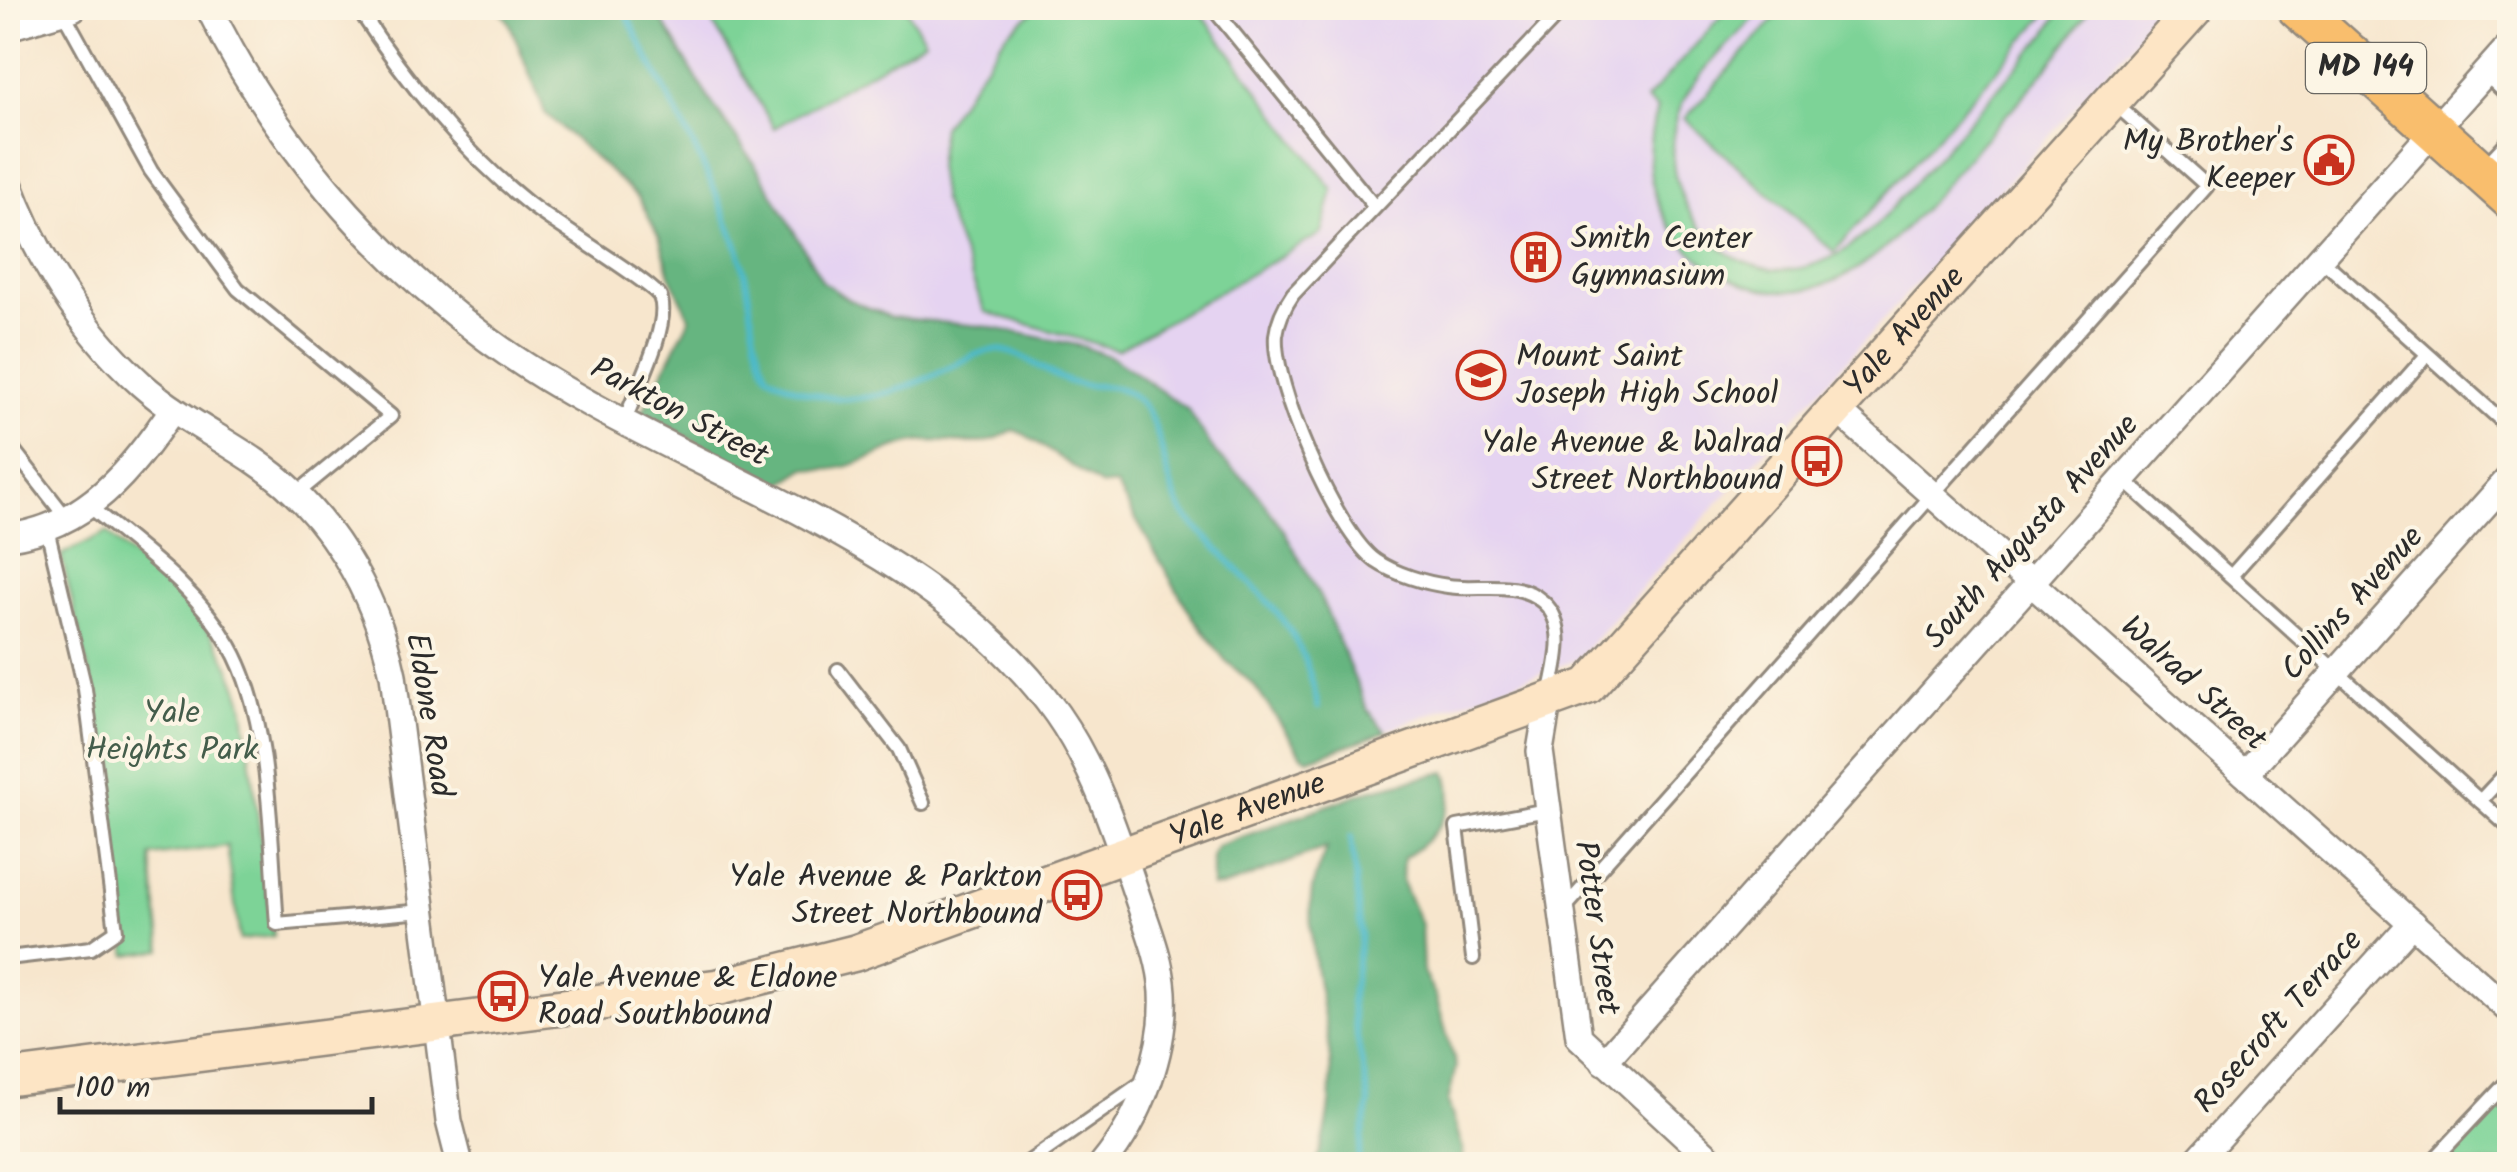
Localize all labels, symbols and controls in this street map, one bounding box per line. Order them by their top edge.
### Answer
road number: MD 144 [2306,43,2426,93]
place label: My Brother's Keeper [2123,117,2296,205]
public building icon: My Brother's Keeper [2303,134,2355,186]
place label: Smith Center Gymnasium [1571,214,1754,302]
building icon: Smith Center Gymnasium [1510,231,1562,283]
street label: Yale Avenue [1831,255,1978,410]
place label: Mount Saint Joseph High School [1516,332,1778,420]
street label: Parkton Street [581,344,778,482]
school or university icon: Mount Saint Joseph High School [1455,349,1507,401]
street label: South Augusta Avenue [1912,402,2152,662]
place label: Yale Avenue & Walrad Street Northbound [1482,418,1783,506]
bus stop icon: Yale Avenue & Walrad Street Northbound [1791,435,1843,487]
street label: Collins Avenue [2269,515,2437,693]
street label: Walrad Street [2108,604,2279,765]
street label: Eldone Road [390,629,466,802]
park label: Yale Heights Park [86,688,259,776]
street label: Yale Avenue [1163,758,1333,862]
street label: Potter Street [1559,837,1634,1019]
place label: Yale Avenue & Parkton Street Northbound [729,852,1043,940]
bus stop icon: Yale Avenue & Parkton Street Northbound [1051,869,1103,921]
street label: Rosecroft Terrace [2182,918,2376,1126]
place label: Yale Avenue & Eldone Road Southbound [538,953,837,1041]
bus stop icon: Yale Avenue & Eldone Road Southbound [477,970,529,1022]
scale bar [60,1052,372,1114]
text: 100 m [75,1065,150,1113]

